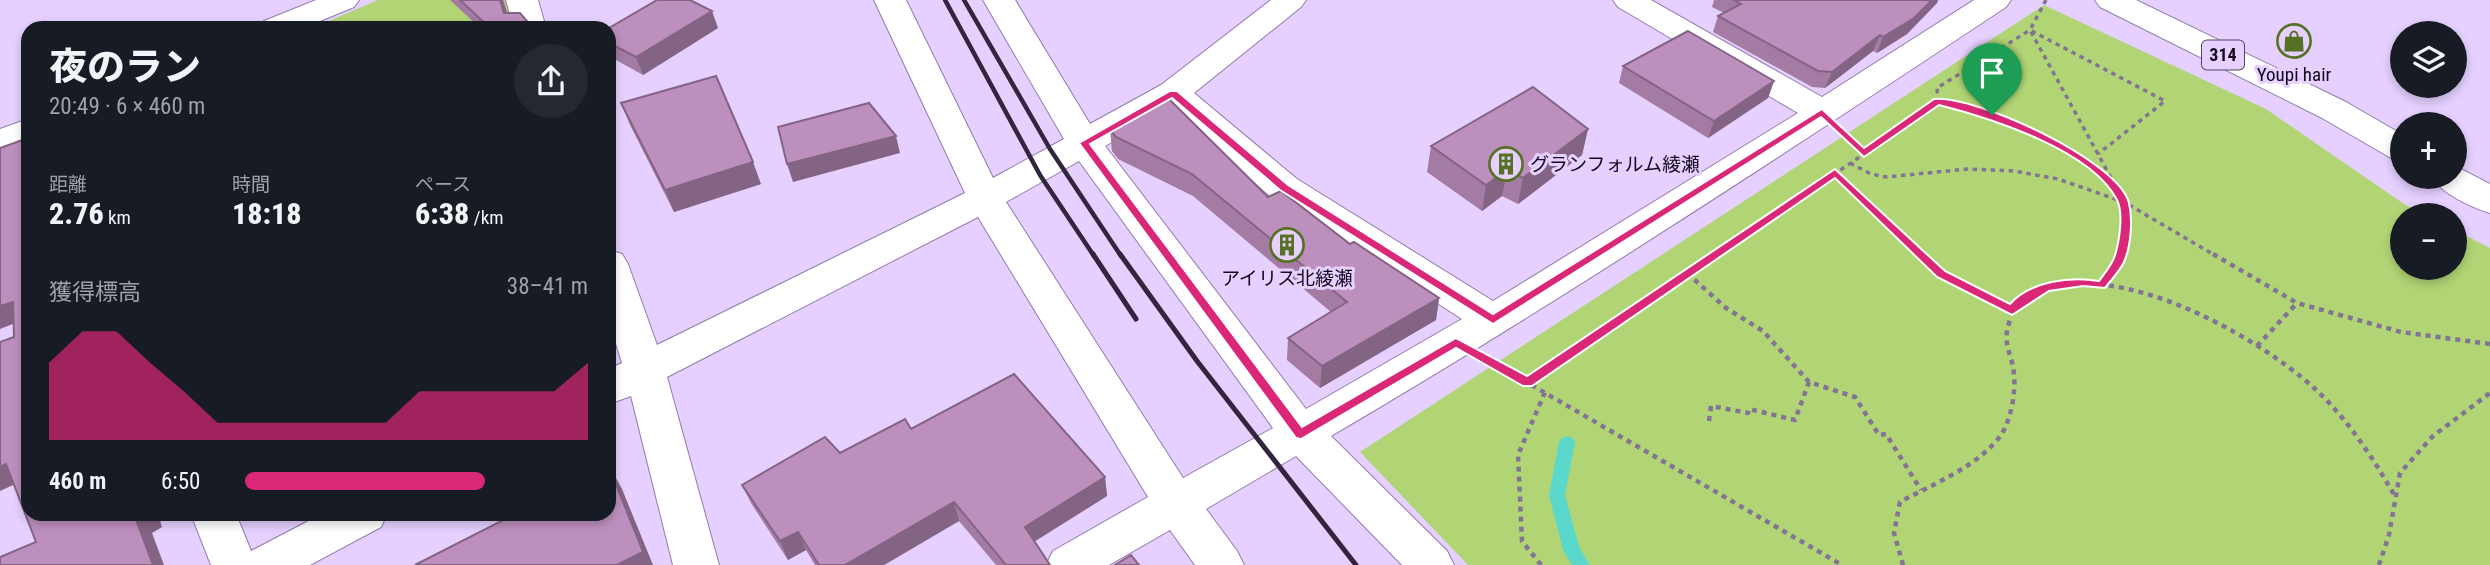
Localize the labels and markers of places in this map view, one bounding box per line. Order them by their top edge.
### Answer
shop icon: Youpi hair [2275,22,2313,60]
pin [1962,43,2022,115]
place label: Youpi hair [2257,63,2332,86]
building icon: グランフォルム綾瀬 [1487,145,1525,183]
place label: グランフォルム綾瀬 [1530,153,1700,176]
building icon: アイリス北綾瀬 [1268,226,1306,264]
place label: アイリス北綾瀬 [1221,267,1353,290]

